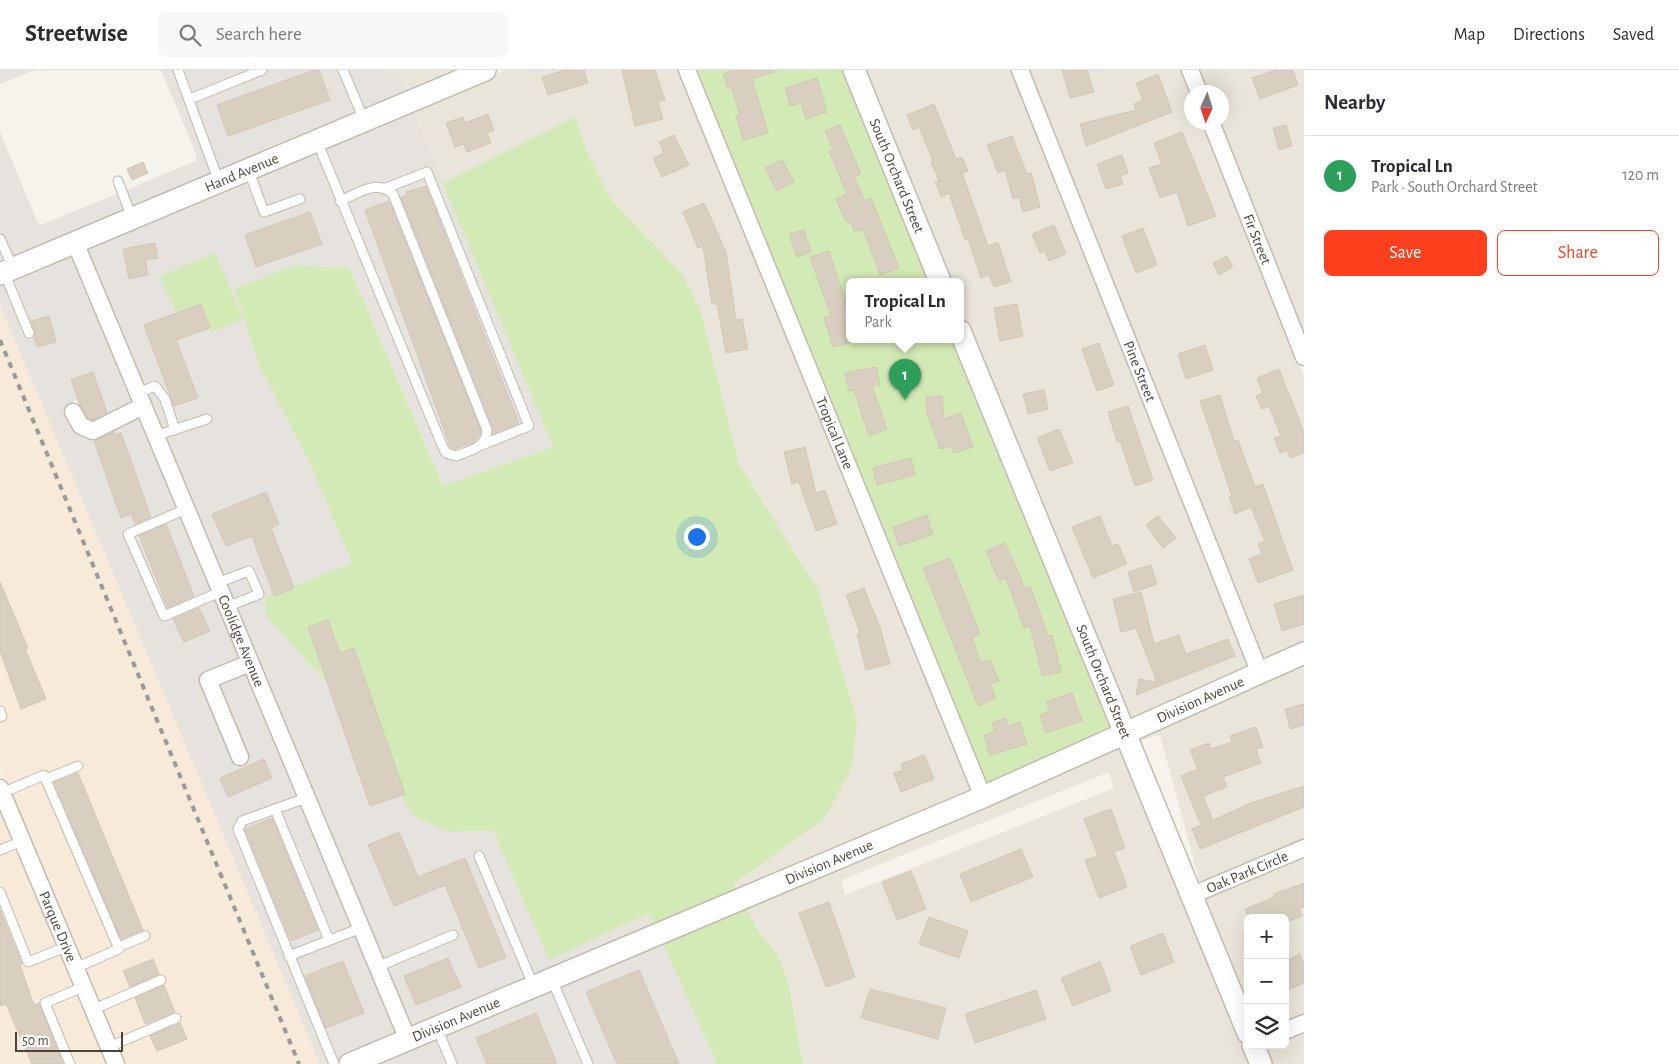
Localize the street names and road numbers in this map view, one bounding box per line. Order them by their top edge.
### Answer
street label: South Orchard Street [867,116,927,235]
street label: Hand Avenue [203,151,281,195]
street label: Fir Street [1240,212,1274,267]
street label: Pine Street [1120,339,1158,404]
street label: Tropical Lane [813,395,856,472]
street label: Coolidge Avenue [215,593,267,689]
street label: South Orchard Street [1073,622,1134,741]
street label: Division Avenue [1155,674,1246,726]
street label: Division Avenue [783,837,875,887]
street label: Oak Park Circle [1204,849,1290,896]
street label: Parque Drive [36,889,79,964]
street label: Division Avenue [410,995,502,1045]

